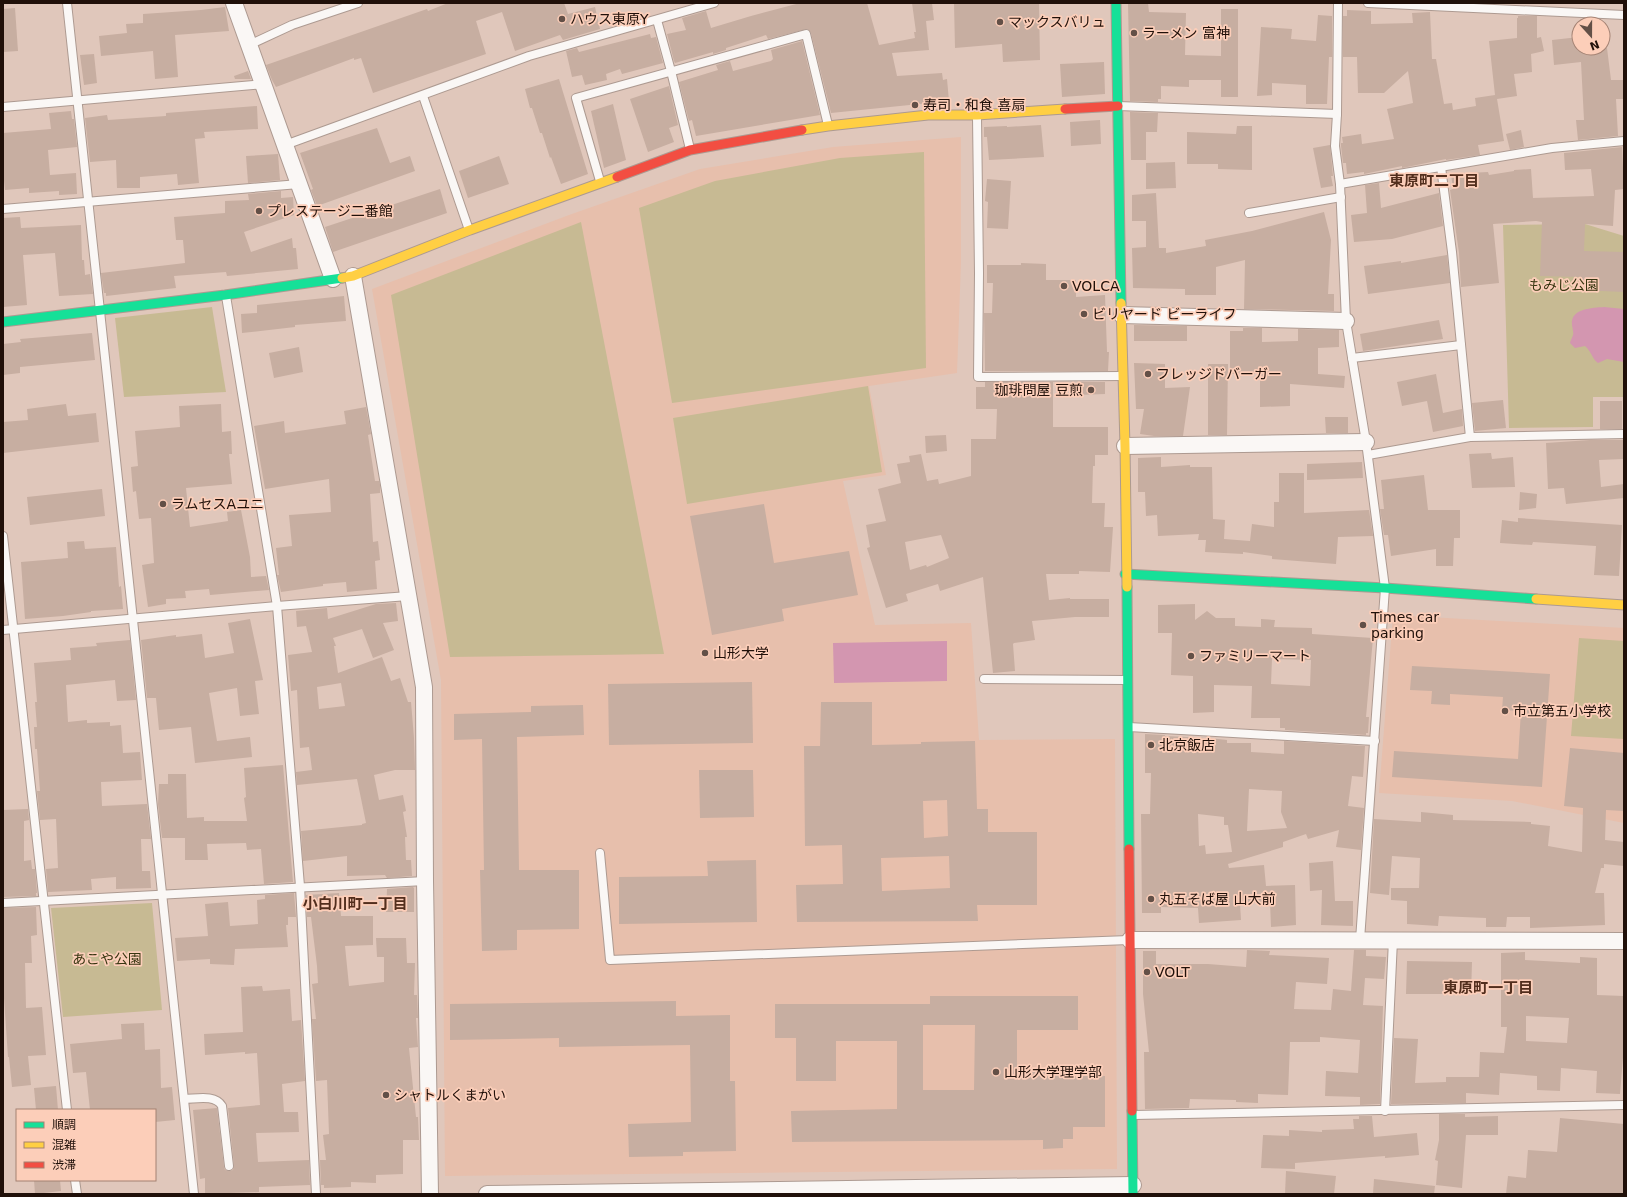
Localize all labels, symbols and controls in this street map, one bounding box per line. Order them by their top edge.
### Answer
place label: ハウス東原Y [570,11,649,27]
marker: ハウス東原Y [557,14,567,24]
place label: マックスバリュ [1008,14,1106,30]
north arrow [1571,16,1611,56]
marker: マックスバリュ [995,17,1005,27]
place label: ラーメン 富神 [1142,25,1230,41]
marker: ラーメン 富神 [1129,28,1139,38]
text: N [1588,37,1601,53]
place label: 寿司・和食 喜扇 [923,97,1025,113]
marker: 寿司・和食 喜扇 [910,100,920,110]
district label: 東原町二丁目 [1389,172,1479,190]
place label: プレステージ二番館 [267,203,393,219]
marker: プレステージ二番館 [254,206,264,216]
park label: もみじ公園 [1529,277,1599,293]
place label: VOLCA [1072,278,1120,294]
marker: VOLCA [1059,281,1069,291]
place label: ビリヤード ビーライフ [1092,306,1236,322]
marker: ビリヤード ビーライフ [1079,309,1089,319]
place label: フレッジドバーガー [1156,366,1282,382]
marker: フレッジドバーガー [1143,369,1153,379]
place label: 珈琲問屋 豆煎 [995,382,1083,398]
marker: 珈琲問屋 豆煎 [1086,385,1096,395]
place label: ラムセスAユニ [171,496,264,512]
marker: ラムセスAユニ [158,499,168,509]
place label: Times car parking [1370,609,1439,641]
marker: Times car parking [1358,620,1368,630]
place label: 山形大学 [713,645,769,661]
marker: 山形大学 [700,648,710,658]
place label: ファミリーマート [1199,648,1311,664]
marker: ファミリーマート [1186,651,1196,661]
place label: 市立第五小学校 [1513,703,1611,719]
marker: 市立第五小学校 [1500,706,1510,716]
place label: 北京飯店 [1159,737,1215,753]
marker: 北京飯店 [1146,740,1156,750]
place label: 丸五そば屋 山大前 [1159,891,1275,907]
marker: 丸五そば屋 山大前 [1146,894,1156,904]
district label: 小白川町一丁目 [302,895,408,913]
park label: あこや公園 [72,951,142,967]
place label: VOLT [1155,964,1190,980]
marker: VOLT [1142,967,1152,977]
district label: 東原町一丁目 [1443,979,1533,997]
place label: 山形大学理学部 [1004,1064,1102,1080]
marker: 山形大学理学部 [991,1067,1001,1077]
place label: シャトルくまがい [394,1087,506,1103]
marker: シャトルくまがい [381,1090,391,1100]
legend [16,1109,156,1181]
text: 順調 [52,1118,76,1132]
text: 混雑 [52,1138,76,1152]
text: 渋滞 [52,1158,76,1172]

